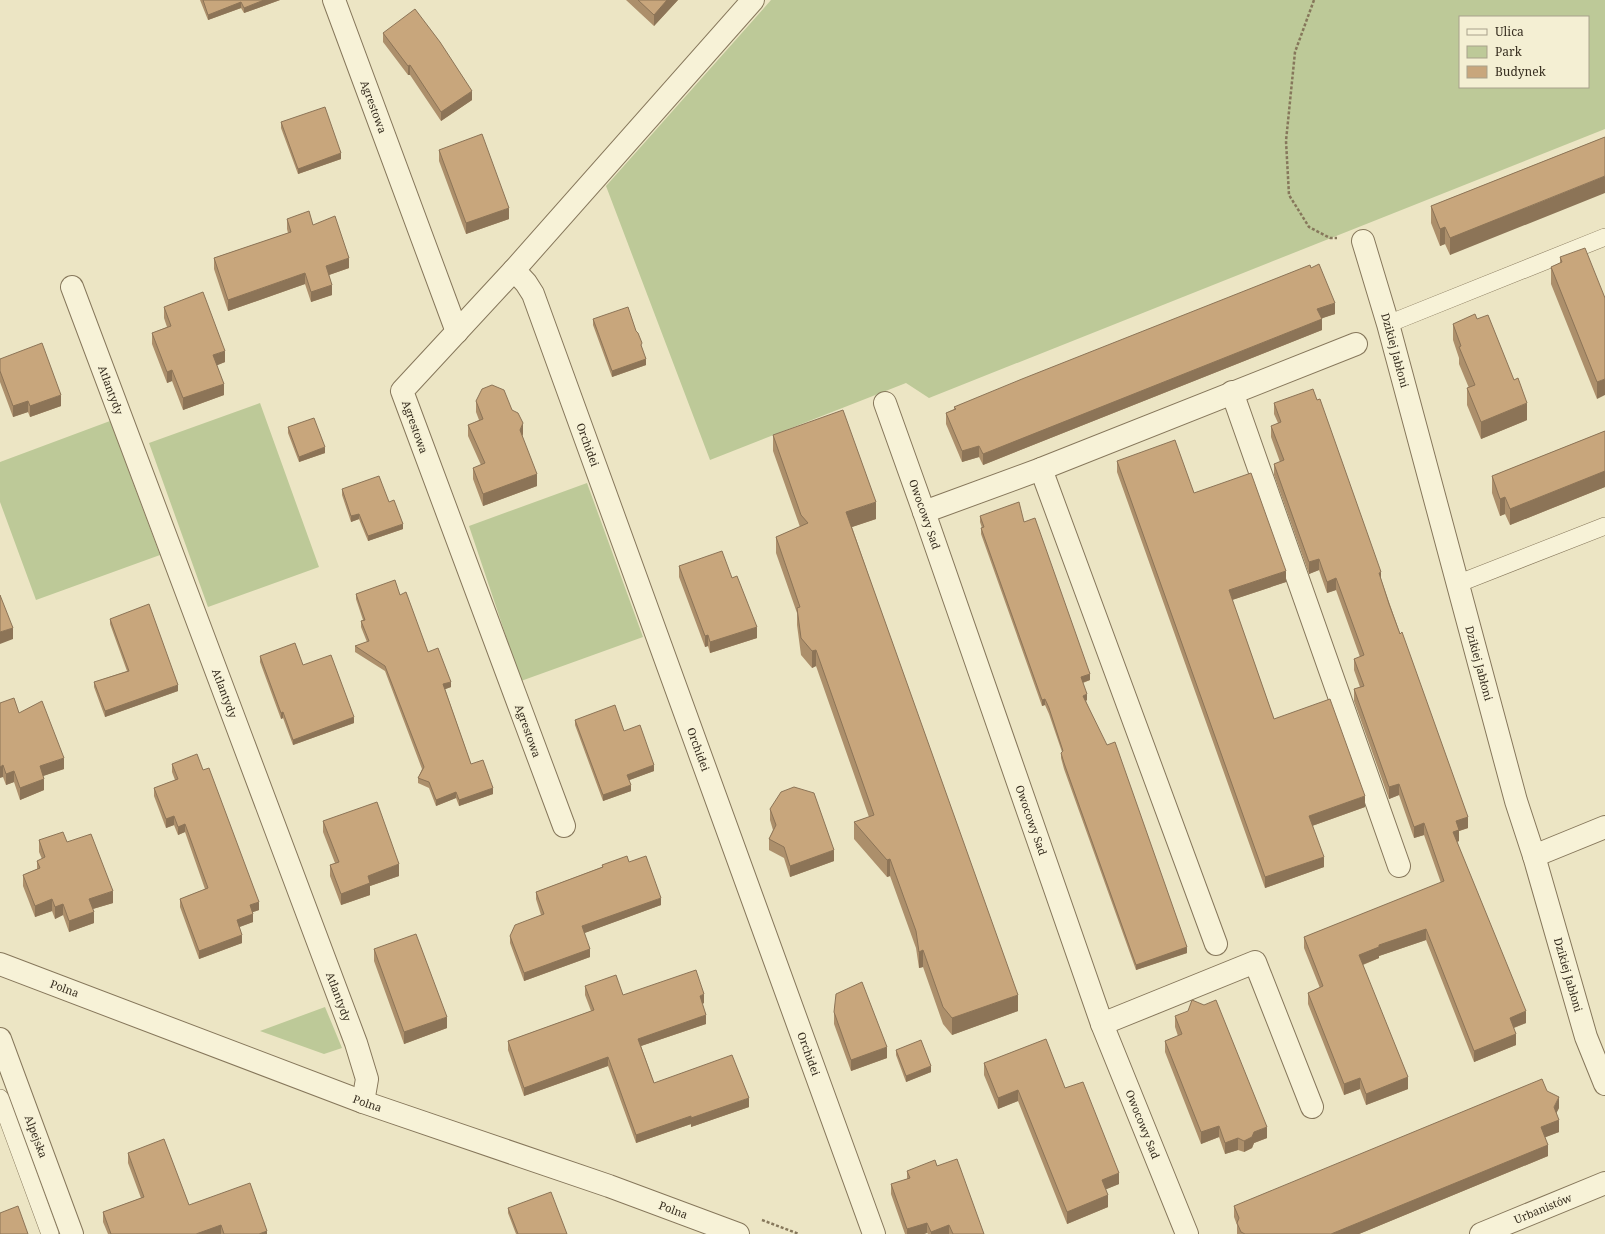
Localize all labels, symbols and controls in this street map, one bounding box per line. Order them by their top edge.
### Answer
legend [1459,16,1589,88]
text: Ulica [1495,23,1524,40]
text: Park [1495,43,1523,60]
text: Budynek [1495,63,1547,80]
street label: Agrestowa [357,78,391,135]
street label: Dzikiej Jabłoni [1378,311,1413,390]
street label: Atlantydy [95,363,127,417]
street label: Agrestowa [399,398,432,455]
street label: Orchidei [573,421,603,469]
street label: Owocowy Sad [906,477,944,551]
street label: Dzikiej Jabłoni [1462,624,1497,703]
street label: Atlantydy [209,666,241,721]
street label: Agrestowa [512,702,545,759]
street label: Orchidei [684,725,714,773]
street label: Owocowy Sad [1012,783,1051,857]
street label: Dzikiej Jabłoni [1551,936,1587,1014]
street label: Atlantydy [323,970,355,1024]
street label: Polna [48,976,81,1000]
street label: Orchidei [794,1030,824,1078]
street label: Owocowy Sad [1122,1087,1164,1161]
street label: Polna [351,1091,384,1115]
street label: Alpejska [22,1113,51,1160]
street label: Urbanistów [1512,1189,1574,1227]
street label: Polna [657,1197,690,1222]

